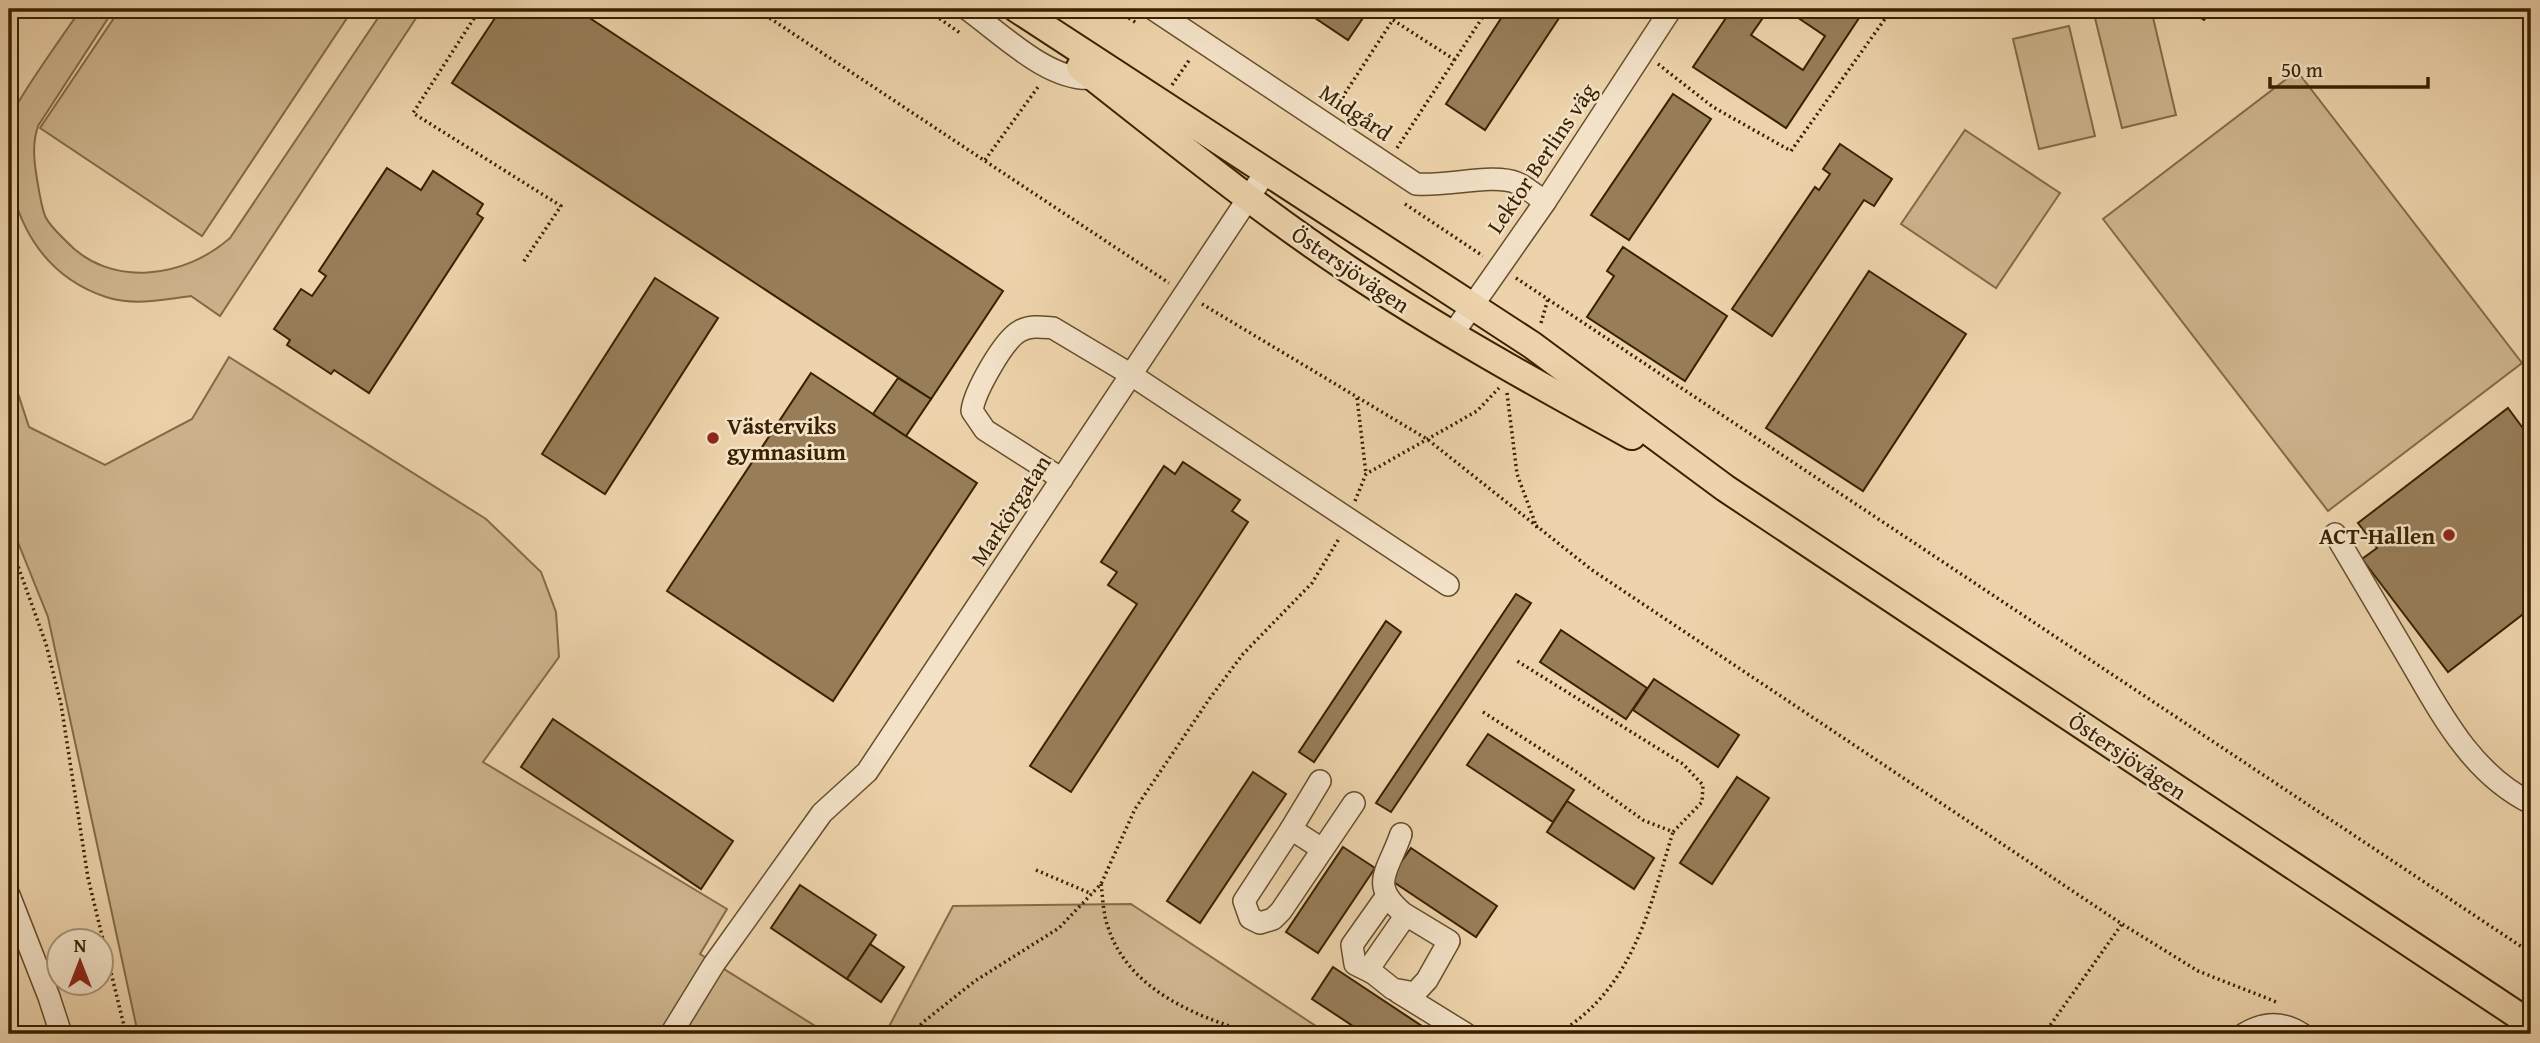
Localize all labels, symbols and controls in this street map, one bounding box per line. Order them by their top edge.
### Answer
scale bar [2270,46,2428,90]
text: 50 m [2281,54,2323,85]
street label: Midgård [1313,76,1400,149]
street label: Lektor Berlins väg [1478,76,1604,240]
street label: Östersjövägen [1285,217,1417,321]
place label: Västerviks gymnasium [727,409,846,468]
marker: Västerviks gymnasium [705,430,721,446]
street label: Markörgatan [962,448,1058,572]
place label: ACT-Hallen [2319,519,2435,552]
marker: ACT-Hallen [2441,527,2457,543]
street label: Östersjövägen [2062,704,2194,808]
north arrow [46,928,116,998]
text: N [74,931,87,959]

